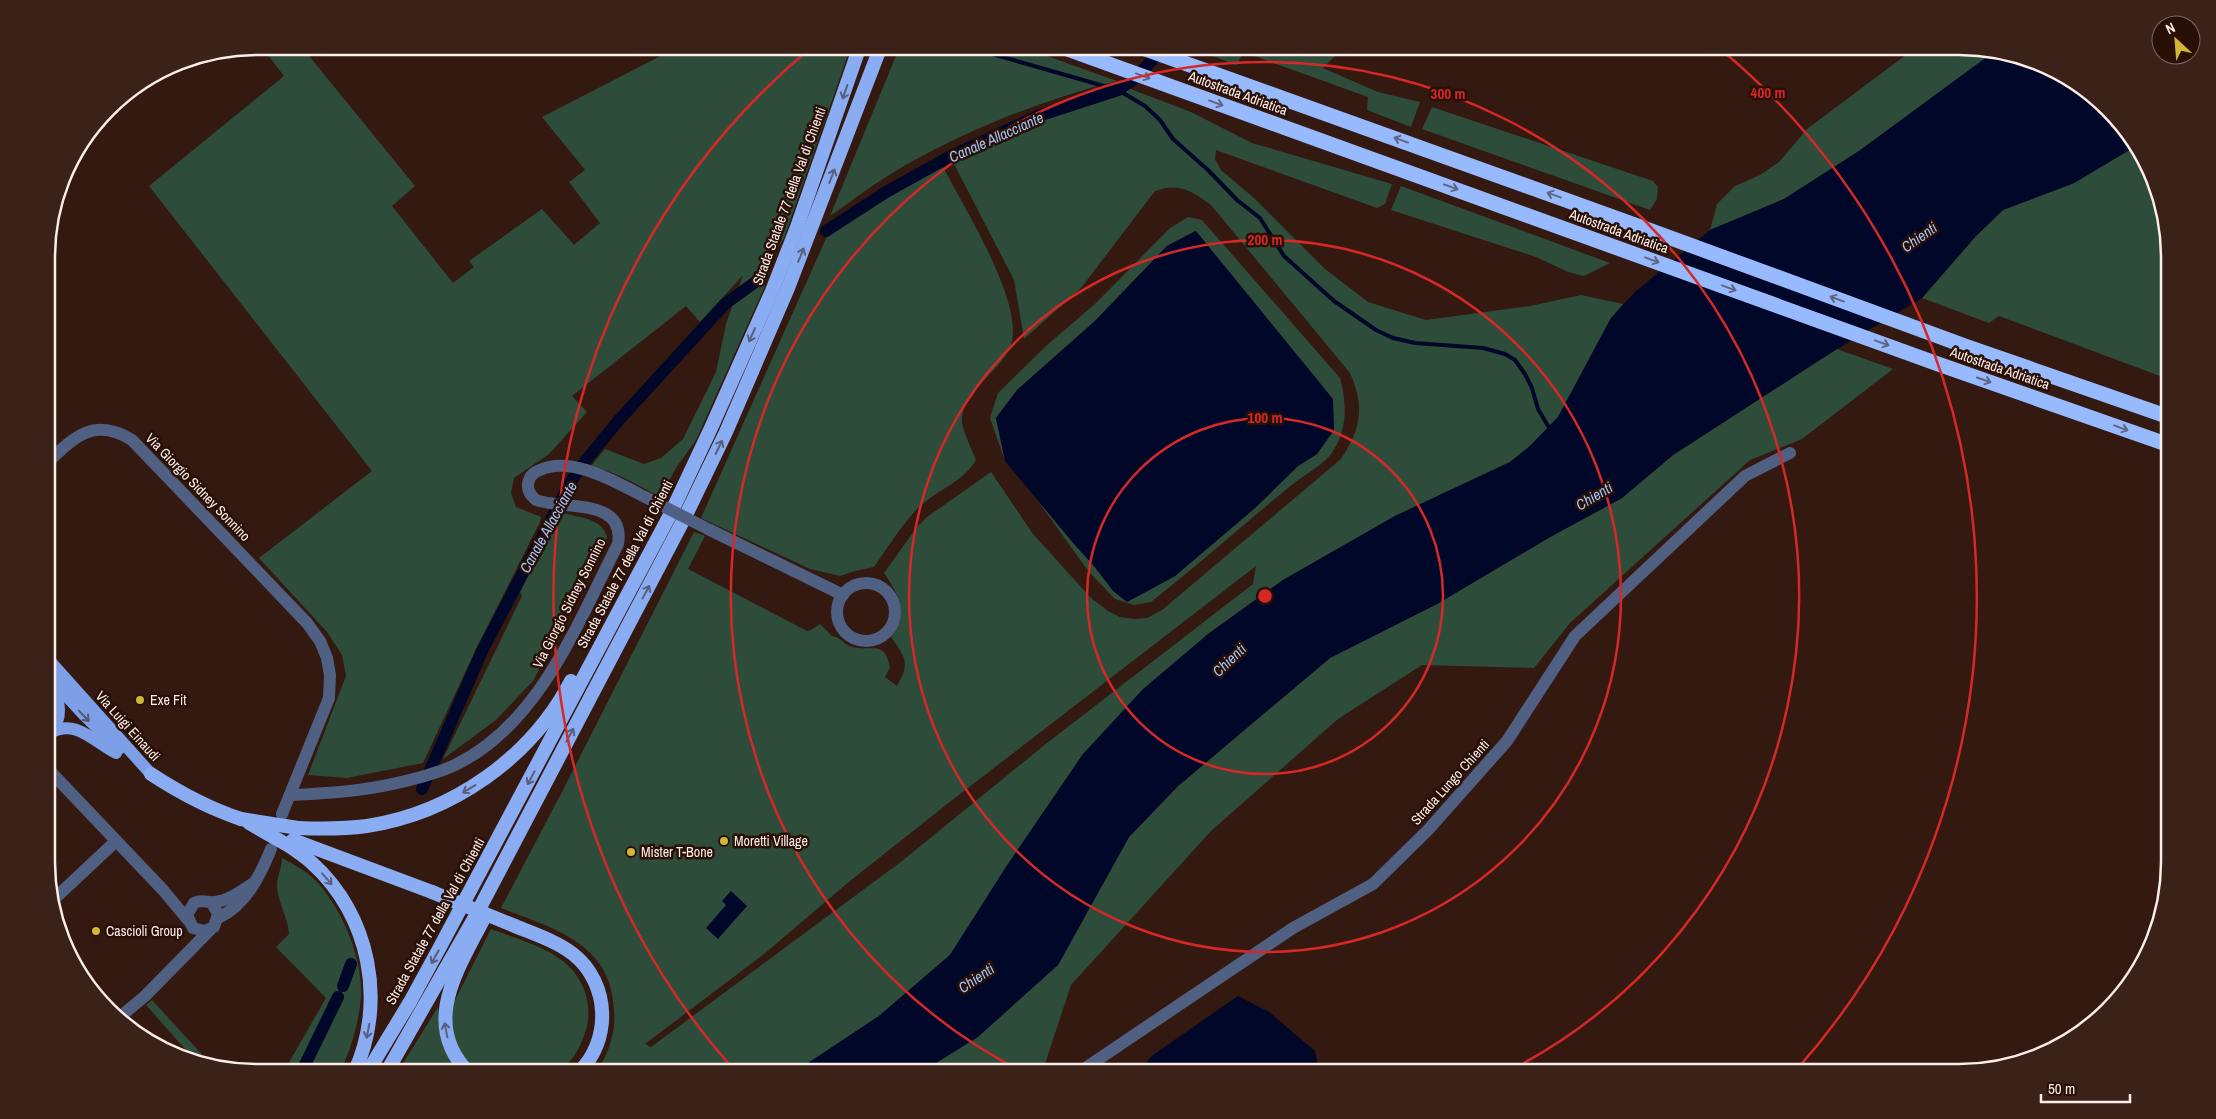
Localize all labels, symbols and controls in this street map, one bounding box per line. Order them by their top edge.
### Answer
north arrow [2151,15,2201,65]
text: N [2163,18,2178,38]
street label: Autostrada Adriatica [1185,66,1291,119]
one-way arrow [1134,72,1150,81]
text: 400 m [1751,82,1785,103]
text: 300 m [1431,83,1465,104]
one-way arrow [840,84,849,100]
one-way arrow [1208,99,1223,108]
street label: Strada Statale 77 della Val di Chienti [748,105,830,287]
water label: Canale Allacciante [945,107,1047,167]
one-way arrow [1393,135,1409,145]
one-way arrow [828,169,837,184]
one-way arrow [1443,183,1458,192]
one-way arrow [1546,190,1562,199]
street label: Autostrada Adriatica [1566,204,1672,257]
water label: Chienti [1897,217,1942,257]
text: 200 m [1248,229,1282,250]
one-way arrow [797,248,807,263]
one-way arrow [1644,256,1659,265]
one-way arrow [1721,284,1736,293]
one-way arrow [1830,294,1845,303]
one-way arrow [746,327,756,342]
one-way arrow [1873,339,1889,348]
street label: Autostrada Adriatica [1947,342,2053,394]
one-way arrow [1976,376,1992,385]
text: 100 m [1248,407,1282,428]
one-way arrow [2113,424,2129,433]
street label: Via Giorgio Sidney Sonnino [142,429,254,545]
one-way arrow [714,439,724,454]
water label: Chienti [1572,476,1617,515]
water label: Canale Allacciante [514,477,582,577]
street label: Strada Statale 77 della Val di Chienti [573,477,677,651]
street label: Via Giorgio Sidney Sonnino [528,535,610,671]
one-way arrow [642,585,651,600]
centre of rings [1256,587,1274,605]
water label: Chienti [1207,638,1251,681]
street label: Via Luigi Einaudi [92,687,164,765]
place label: Exe Fit [150,691,186,709]
marker: Exe Fit [134,694,146,706]
one-way arrow [78,709,90,722]
one-way arrow [565,729,575,743]
street label: Strada Lungo Chienti [1407,735,1493,829]
one-way arrow [525,770,535,784]
one-way arrow [462,784,476,794]
place label: Moretti Village [734,832,808,850]
street label: Strada Statale 77 della Val di Chienti [382,834,488,1008]
marker: Moretti Village [718,835,730,847]
place label: Mister T-Bone [641,843,713,861]
marker: Mister T-Bone [625,846,637,858]
one-way arrow [321,873,333,886]
place label: Cascioli Group [106,922,183,940]
marker: Cascioli Group [90,925,102,937]
one-way arrow [430,949,440,964]
water label: Chienti [954,958,999,998]
one-way arrow [363,1022,372,1038]
one-way arrow [441,1023,451,1039]
scale bar [2041,1072,2130,1104]
text: 50 m [2048,1078,2075,1099]

